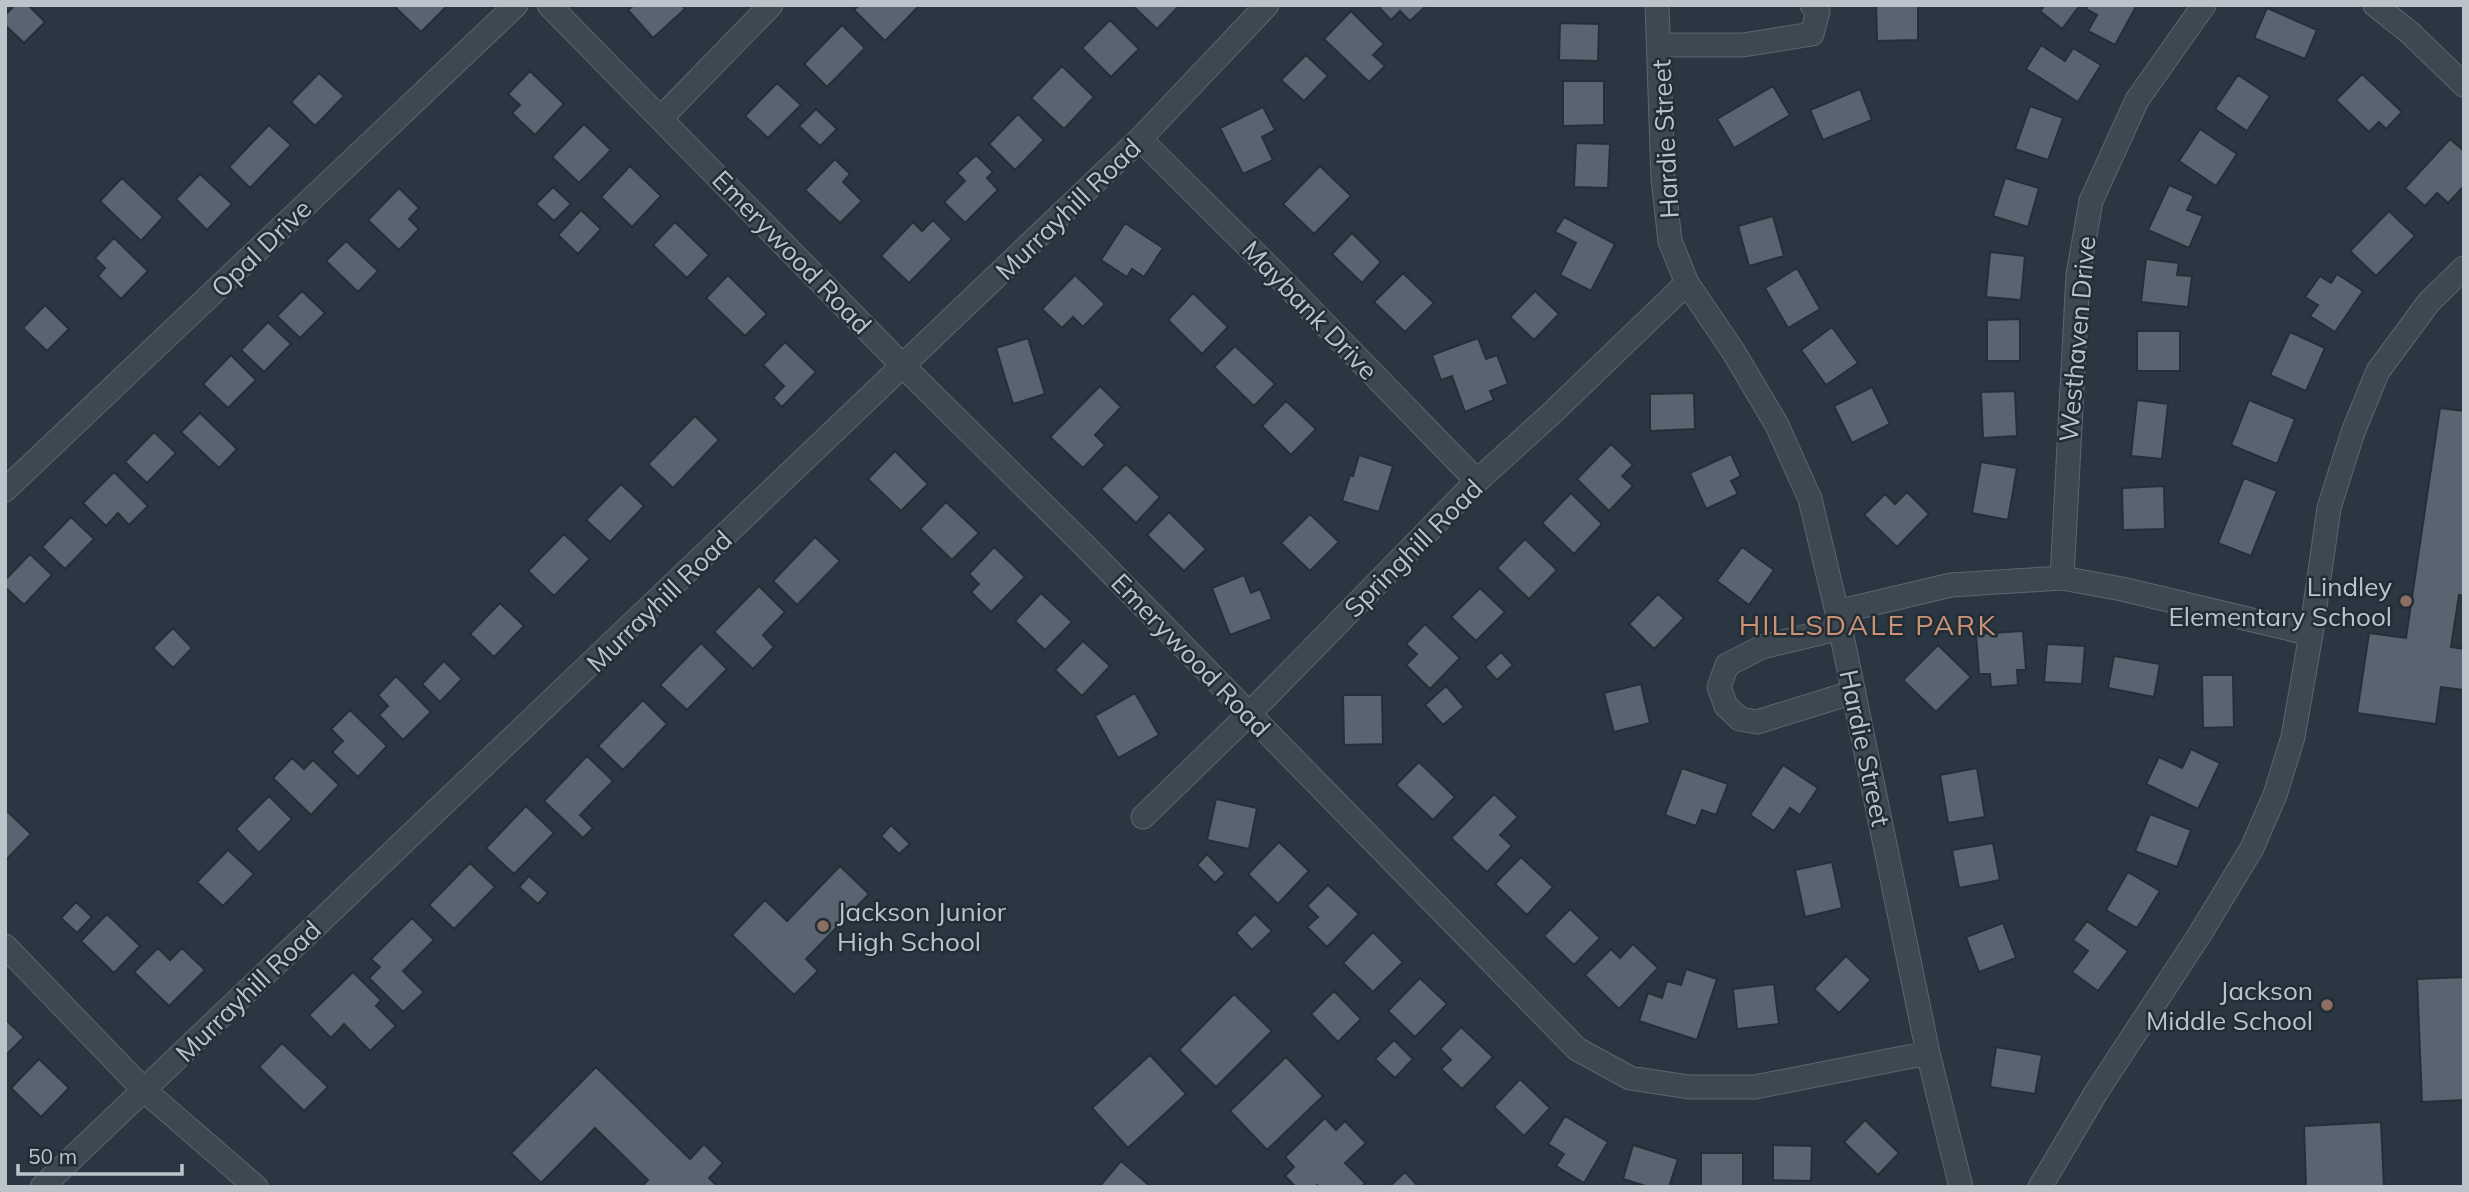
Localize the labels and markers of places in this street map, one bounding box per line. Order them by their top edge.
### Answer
place label: Lindley Elementary School [2168,570,2392,633]
marker: Lindley Elementary School [2398,593,2414,609]
place label: Jackson Junior High School [837,895,1007,958]
marker: Jackson Junior High School [815,918,831,934]
place label: Jackson Middle School [2146,974,2313,1037]
marker: Jackson Middle School [2319,997,2335,1013]

